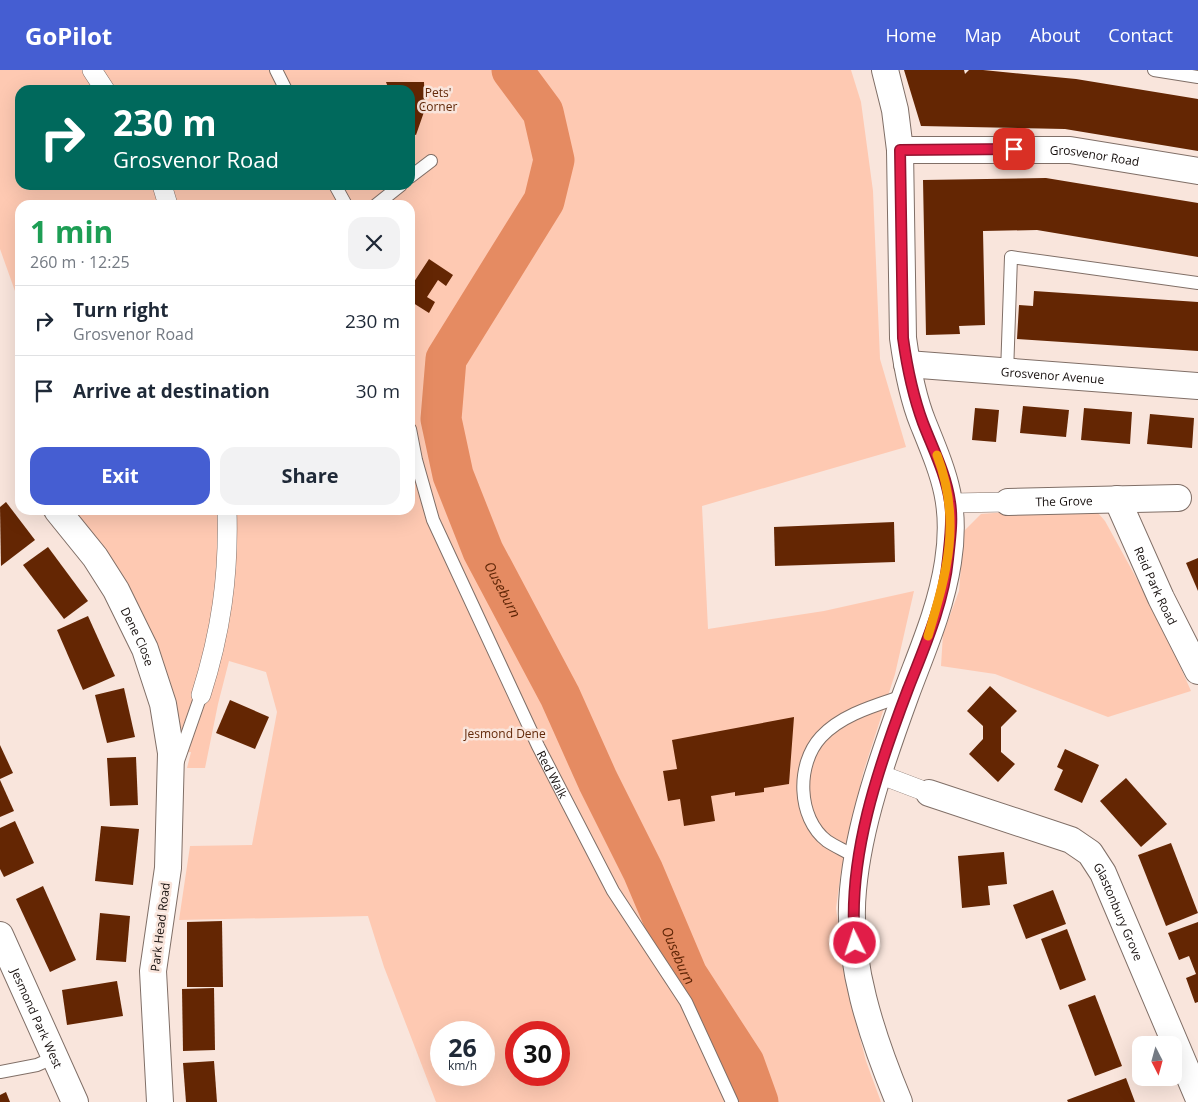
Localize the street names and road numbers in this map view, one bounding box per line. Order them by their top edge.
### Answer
street label: Grosvenor Road [1050,142,1141,170]
street label: Grosvenor Avenue [1000,363,1105,387]
street label: The Grove [1035,492,1093,510]
street label: Reid Park Road [1131,544,1182,628]
street label: Dene Close [117,604,159,668]
street label: Red Walk [533,747,572,802]
street label: Glastonbury Grove [1090,859,1148,963]
street label: Park Head Road [146,882,174,972]
street label: Jesmond Park West [7,964,67,1071]

